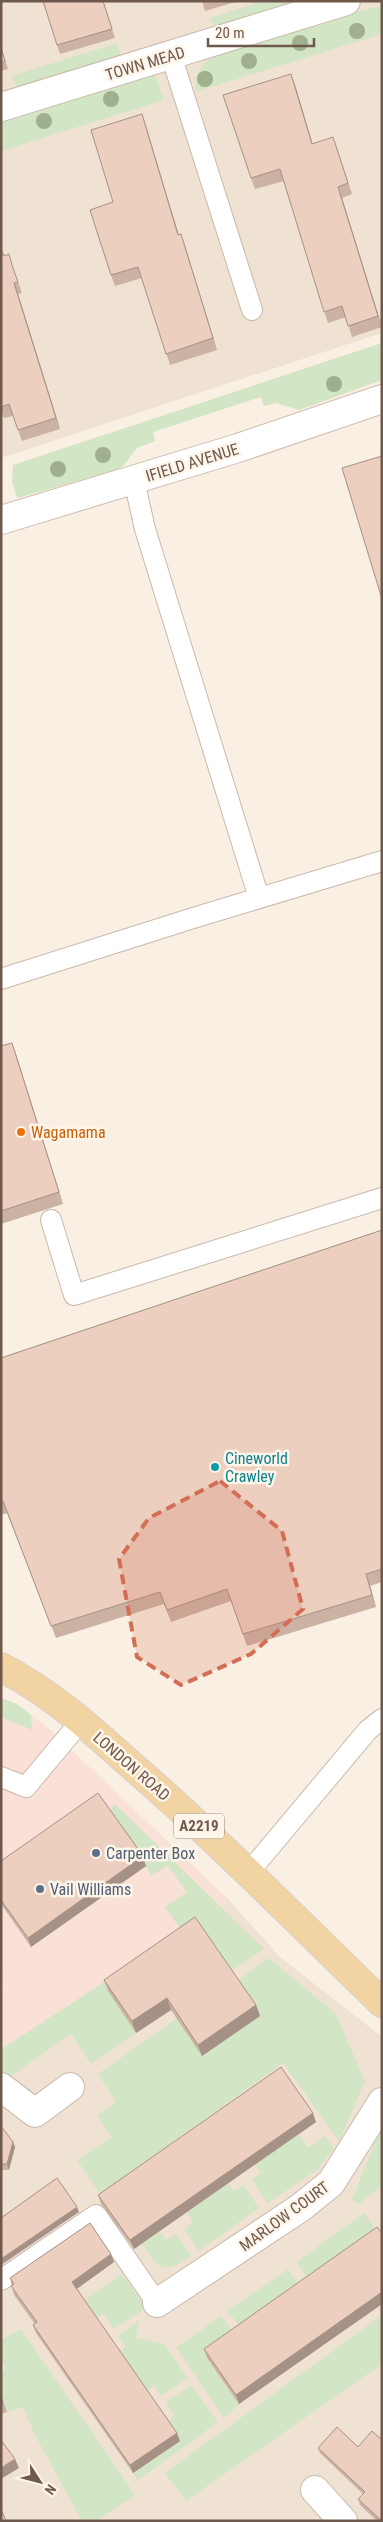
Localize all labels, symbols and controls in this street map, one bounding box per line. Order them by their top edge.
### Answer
scale bar [208,15,314,47]
text: 20 m [215,24,245,42]
street label: TOWN MEAD [103,42,187,85]
street label: IFIELD AVENUE [143,439,241,486]
place label: Wagamama [31,1123,106,1142]
marker: Wagamama [15,1126,27,1138]
place label: Cineworld Crawley [225,1449,288,1486]
marker: Cineworld Crawley [209,1461,221,1473]
street label: LONDON ROAD [89,1728,174,1805]
road number: A2219 [174,1814,224,1838]
place label: Carpenter Box [106,1844,195,1863]
marker: Carpenter Box [90,1847,102,1859]
place label: Vail Williams [50,1880,131,1899]
marker: Vail Williams [34,1883,46,1895]
street label: MARLOW COURT [236,2177,333,2255]
north arrow [15,2457,65,2507]
text: N [42,2481,60,2498]

